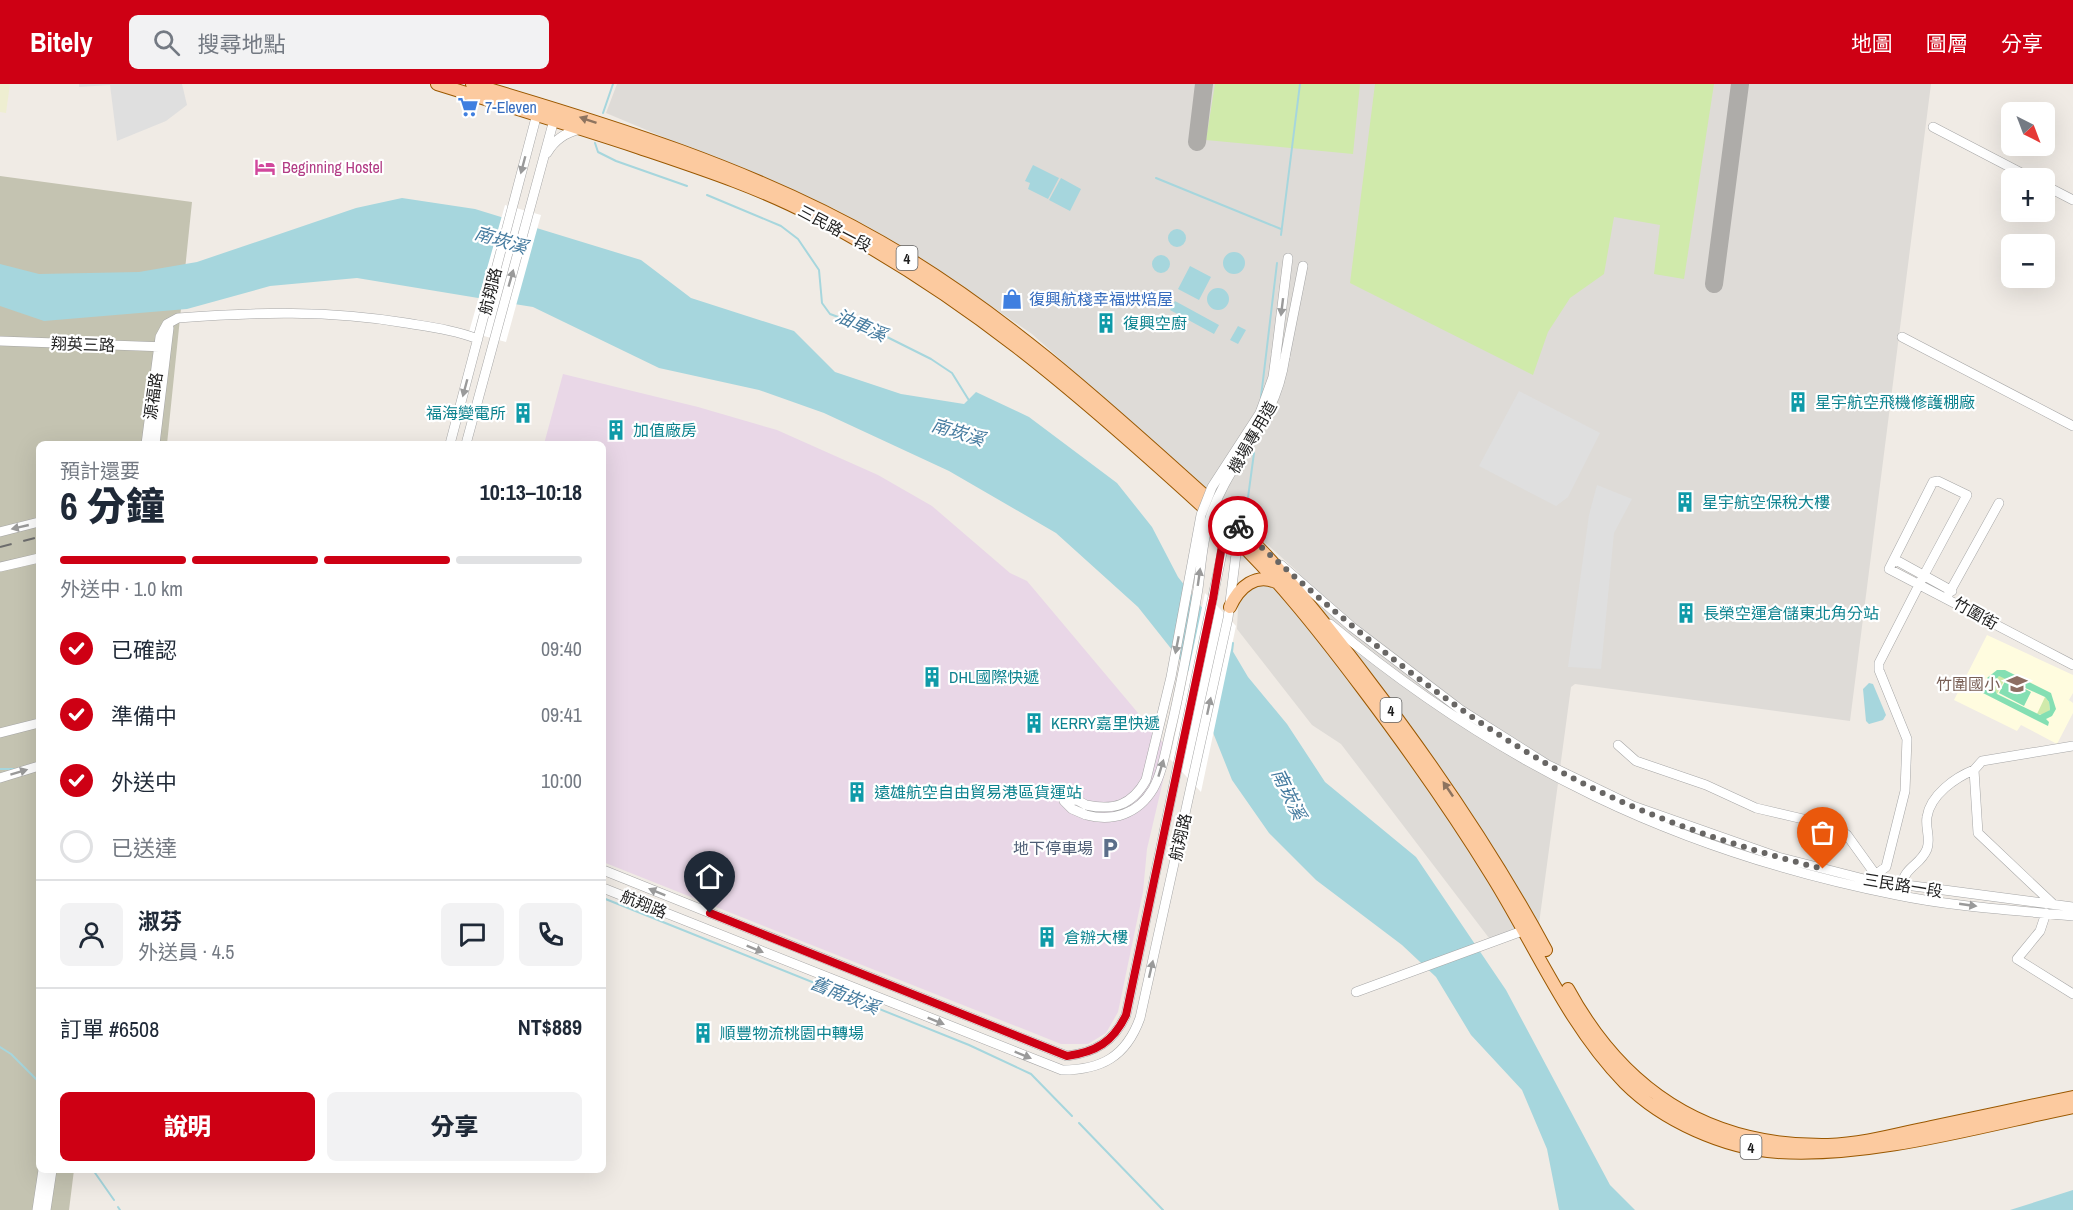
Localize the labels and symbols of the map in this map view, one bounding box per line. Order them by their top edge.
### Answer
supermarket icon: 7-Eleven [456,95,480,119]
place label: 7-Eleven [485,96,537,118]
north arrow [2001,102,2055,156]
one-way arrow [579,114,597,124]
hotel icon: Beginning Hostel [253,155,277,179]
place label: Beginning Hostel [282,156,383,178]
one-way arrow [518,156,527,174]
street label: 三民路一段 [795,200,875,256]
water label: 南崁溪 [472,220,533,261]
road number: 4 [896,246,918,270]
street label: 航翔路 [474,265,506,317]
one-way arrow [507,269,516,287]
shop icon: 復興航棧幸福烘焙屋 [1000,287,1024,311]
place label: 復興航棧幸福烘焙屋 [1029,288,1173,310]
one-way arrow [1277,297,1287,316]
water label: 油車溪 [831,303,893,349]
building icon: 復興空廚 [1094,311,1118,335]
place label: 復興空廚 [1123,312,1187,334]
street label: 翔英三路 [51,332,115,356]
street label: 源福路 [139,371,167,421]
one-way arrow [459,378,469,397]
building icon: 星宇航空飛機修護棚廠 [1786,390,1810,414]
place label: 星宇航空飛機修護棚廠 [1815,391,1975,413]
street label: 機場專用道 [1222,397,1282,477]
building icon: 福海變電所 [511,401,535,425]
place label: 福海變電所 [426,402,506,424]
water label: 南崁溪 [929,412,990,453]
building icon: 加值廠房 [604,418,628,442]
place label: 加值廠房 [633,419,697,441]
building icon: 星宇航空保稅大樓 [1673,490,1697,514]
place label: 星宇航空保稅大樓 [1702,491,1830,513]
courier [1208,496,1268,556]
one-way arrow [10,523,29,532]
one-way arrow [1195,567,1204,586]
street label: 竹圍街 [1950,592,2002,634]
building icon: 長榮空運倉儲東北角分站 [1674,601,1698,625]
place label: 長榮空運倉儲東北角分站 [1703,602,1879,624]
one-way arrow [1172,635,1181,654]
building icon: DHL國際快遞 [920,665,944,689]
place label: DHL國際快遞 [949,666,1039,688]
school or university icon: 竹圍國小 [2005,672,2029,696]
place label: 竹圍國小 [1936,673,2000,695]
one-way arrow [1205,696,1214,715]
road number: 4 [1380,698,1402,722]
building icon: KERRY嘉里快遞 [1022,711,1046,735]
place label: KERRY嘉里快遞 [1051,712,1160,734]
one-way arrow [1157,759,1166,777]
water label: 南崁溪 [1266,764,1313,826]
one-way arrow [10,767,28,776]
building icon: 遠雄航空自由貿易港區貨運站 [845,780,869,804]
place label: 遠雄航空自由貿易港區貨運站 [874,781,1082,803]
one-way arrow [1443,781,1454,797]
pin [1797,807,1848,869]
street label: 航翔路 [1164,811,1196,863]
parking icon: 地下停車場 [1098,836,1122,860]
place label: 地下停車場 [1013,837,1093,859]
pin [684,851,735,913]
street label: 三民路一段 [1862,868,1944,902]
street label: 航翔路 [618,885,670,923]
one-way arrow [647,887,665,897]
one-way arrow [1958,900,1977,910]
building icon: 倉辦大樓 [1035,925,1059,949]
place label: 倉辦大樓 [1064,926,1128,948]
one-way arrow [746,944,764,954]
one-way arrow [1147,959,1156,978]
water label: 舊南崁溪 [807,970,886,1021]
one-way arrow [927,1017,945,1026]
building icon: 順豐物流桃園中轉場 [691,1021,715,1045]
place label: 順豐物流桃園中轉場 [720,1022,864,1044]
one-way arrow [1014,1051,1032,1060]
road number: 4 [1740,1135,1762,1159]

